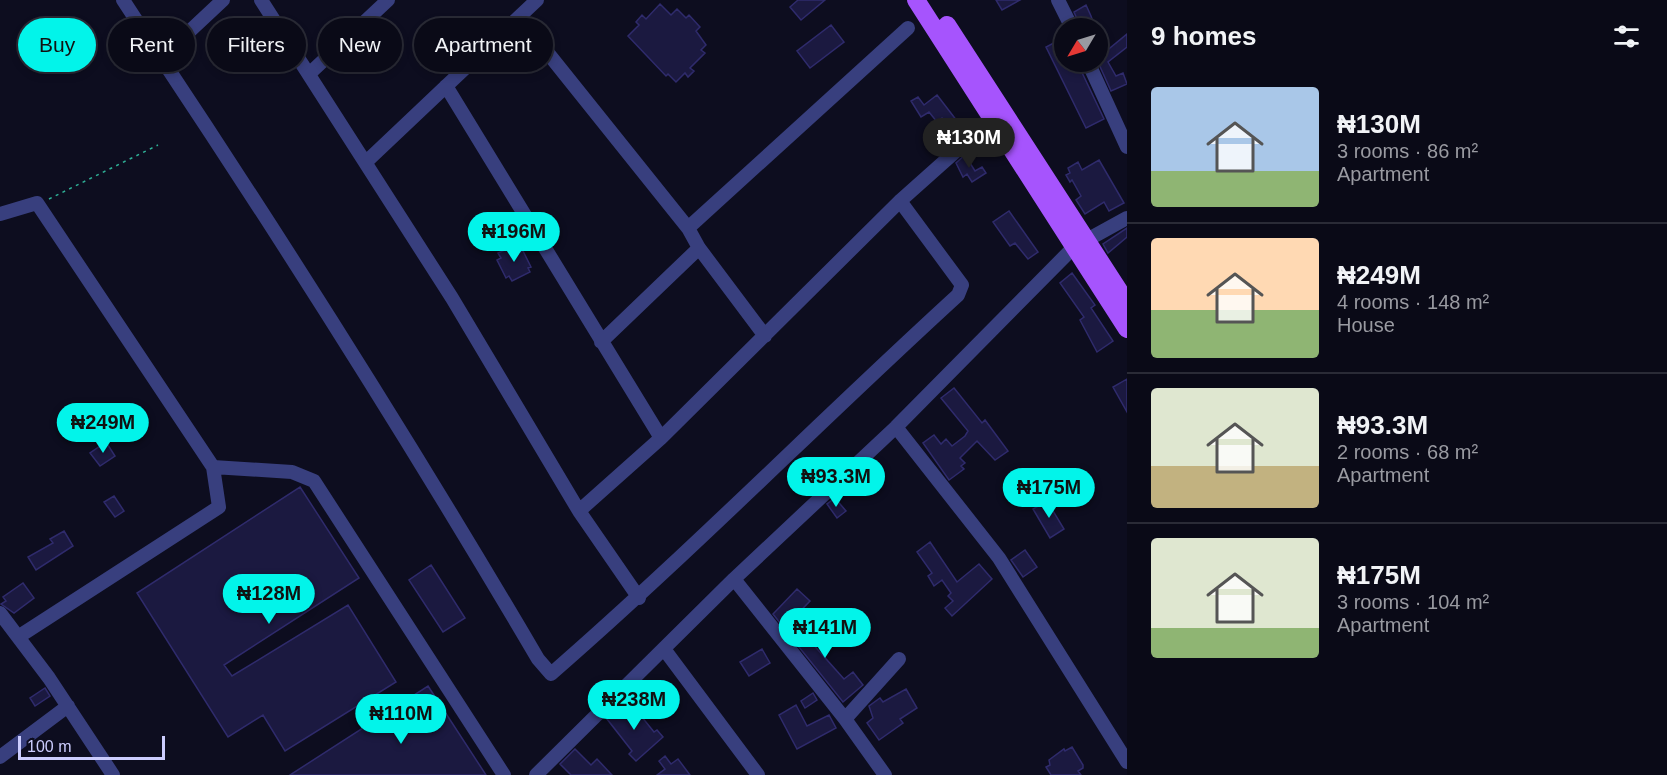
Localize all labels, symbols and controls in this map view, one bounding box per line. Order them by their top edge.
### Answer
chip: Buy [18,18,96,72]
chip: Rent [108,18,195,72]
chip: Filters [207,18,306,72]
chip: New [318,18,402,72]
chip: Apartment [414,18,553,72]
north arrow [1054,18,1108,72]
map controls [1054,18,1108,72]
icon: filters [1610,20,1643,53]
text: 9 homes [1151,21,1257,51]
text: ₦130M [1337,109,1421,139]
icon: home [1199,111,1271,183]
pin: ₦130M [927,118,1011,169]
text: ₦130M [937,126,1001,148]
text: 3 rooms · 86 m² [1337,140,1478,162]
text: Apartment [1337,163,1429,185]
pin: ₦196M [472,212,556,263]
text: ₦196M [482,220,546,242]
text: ₦249M [1337,260,1421,290]
icon: home [1199,262,1271,334]
text: 4 rooms · 148 m² [1337,291,1489,313]
text: House [1337,314,1395,336]
pin: ₦249M [61,403,145,454]
text: ₦93.3M [1337,410,1428,440]
text: ₦249M [71,411,135,433]
icon: home [1199,412,1271,484]
text: 2 rooms · 68 m² [1337,441,1478,463]
pin: ₦93.3M [787,457,885,508]
text: Apartment [1337,464,1429,486]
text: ₦93.3M [801,465,871,487]
pin: ₦175M [1007,468,1091,519]
text: ₦175M [1017,476,1081,498]
text: ₦175M [1337,560,1421,590]
icon: home [1199,562,1271,634]
pin: ₦128M [227,574,311,625]
text: ₦128M [237,582,301,604]
text: 3 rooms · 104 m² [1337,591,1489,613]
pin: ₦141M [783,608,867,659]
text: Apartment [1337,614,1429,636]
text: ₦141M [793,616,857,638]
pin: ₦238M [592,680,676,731]
text: ₦238M [602,688,666,710]
pin: ₦110M [359,694,443,745]
text: ₦110M [369,702,433,724]
scale bar [18,733,165,760]
text: 100 m [27,738,71,755]

